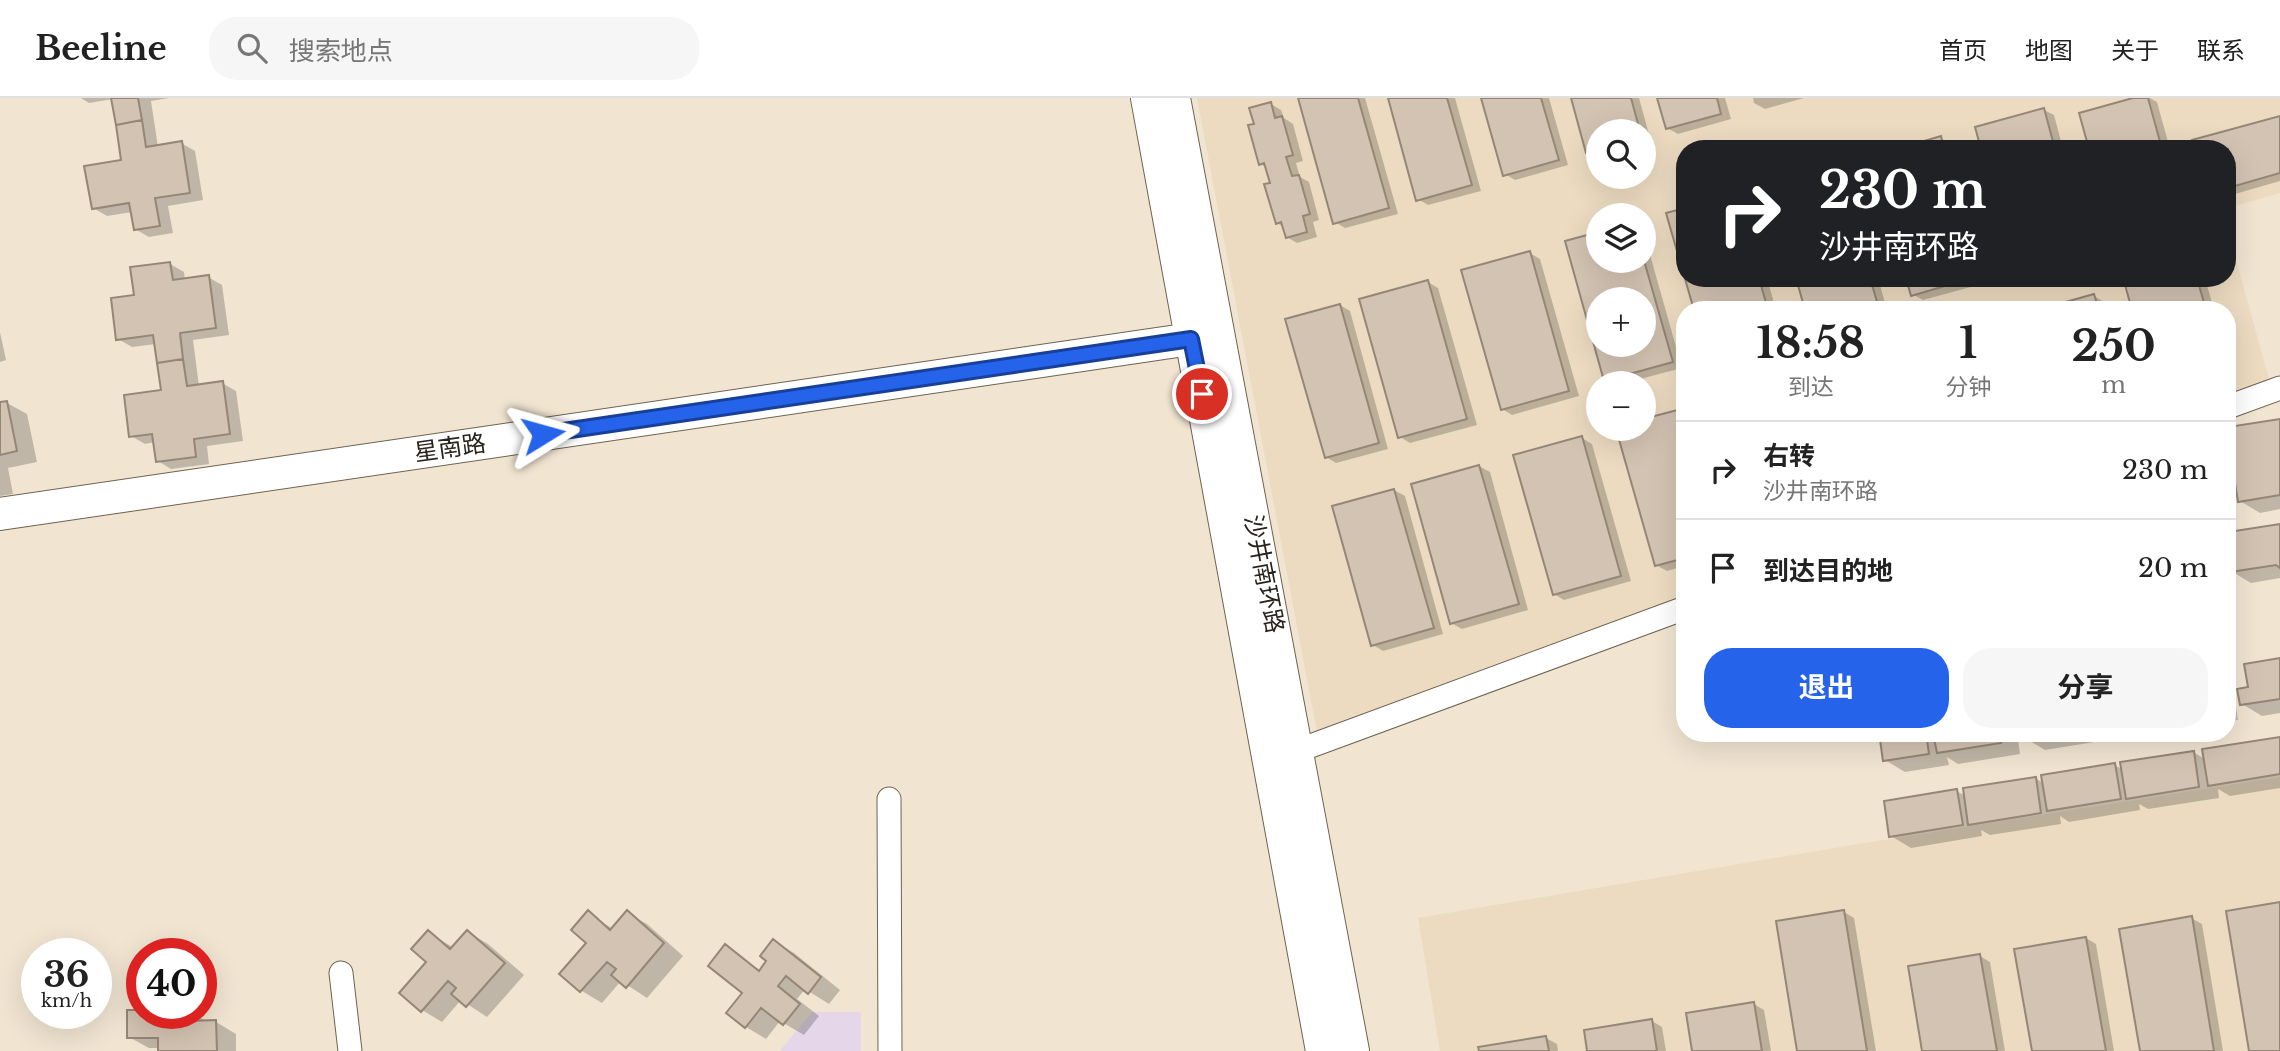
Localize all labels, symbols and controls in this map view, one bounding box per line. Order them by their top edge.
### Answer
search box [209,17,699,80]
text: Beeline [35,28,167,69]
icon: search [233,29,271,67]
text: 搜索地点 [289,35,393,67]
text: 首页 [1939,36,1987,65]
text: 地图 [2025,36,2073,65]
text: 关于 [2111,36,2159,65]
text: 联系 [2197,36,2245,65]
map controls [1586,119,1656,441]
button: search [1586,119,1656,189]
text: 230 m [1819,160,1986,221]
icon: right [1704,168,1795,259]
button: layers [1586,203,1656,273]
text: 沙井南环路 [1819,227,1979,267]
button: + [1586,287,1656,357]
text: 18:58 [1756,317,1865,369]
text: 1 [1959,317,1977,369]
text: 250 [2072,320,2156,372]
pin [1172,364,1232,424]
button: − [1586,371,1656,441]
text: m [2101,371,2126,399]
text: 到达 [1788,373,1834,401]
text: 分钟 [1945,373,1991,401]
icon: arrive [1183,375,1221,413]
position arrow [506,397,580,471]
street label: 星南路 [412,428,488,467]
text: 右转 [1763,440,1815,472]
icon: right [1704,451,1742,489]
text: 230 m [2122,454,2208,486]
text: 沙井南环路 [1763,477,1878,505]
street label: 沙井南环路 [1239,512,1290,636]
icon: arrive [1704,549,1742,587]
text: 20 m [2138,552,2208,584]
text: 到达目的地 [1763,555,1893,587]
button: 退出 [1704,648,1949,728]
button: 分享 [1963,648,2208,728]
speed limit sign: 40 [126,938,217,1029]
text: 36 [44,953,89,996]
text: km/h [41,990,92,1012]

